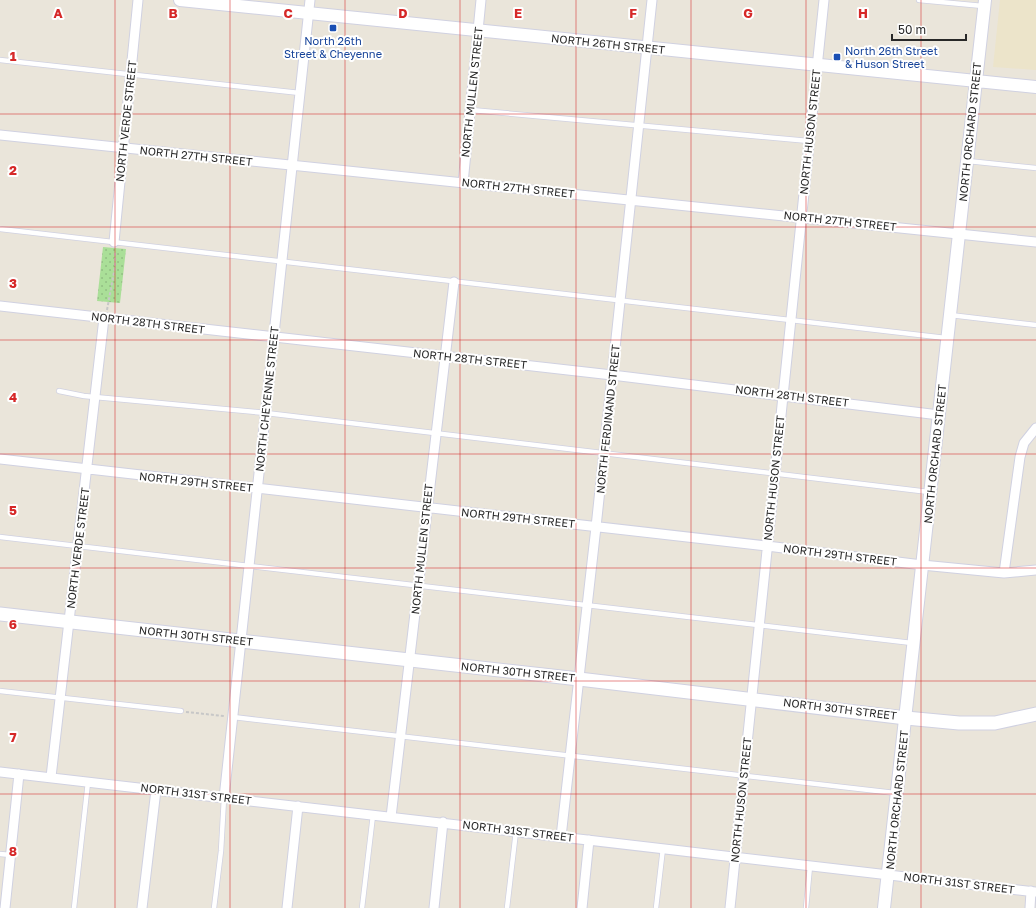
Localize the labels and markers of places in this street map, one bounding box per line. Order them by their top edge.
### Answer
marker: North 26th Street & Cheyenne [328,23,338,33]
place label: North 26th Street & Cheyenne [284,34,382,60]
place label: North 26th Street & Huson Street [845,44,938,70]
marker: North 26th Street & Huson Street [832,52,842,62]

